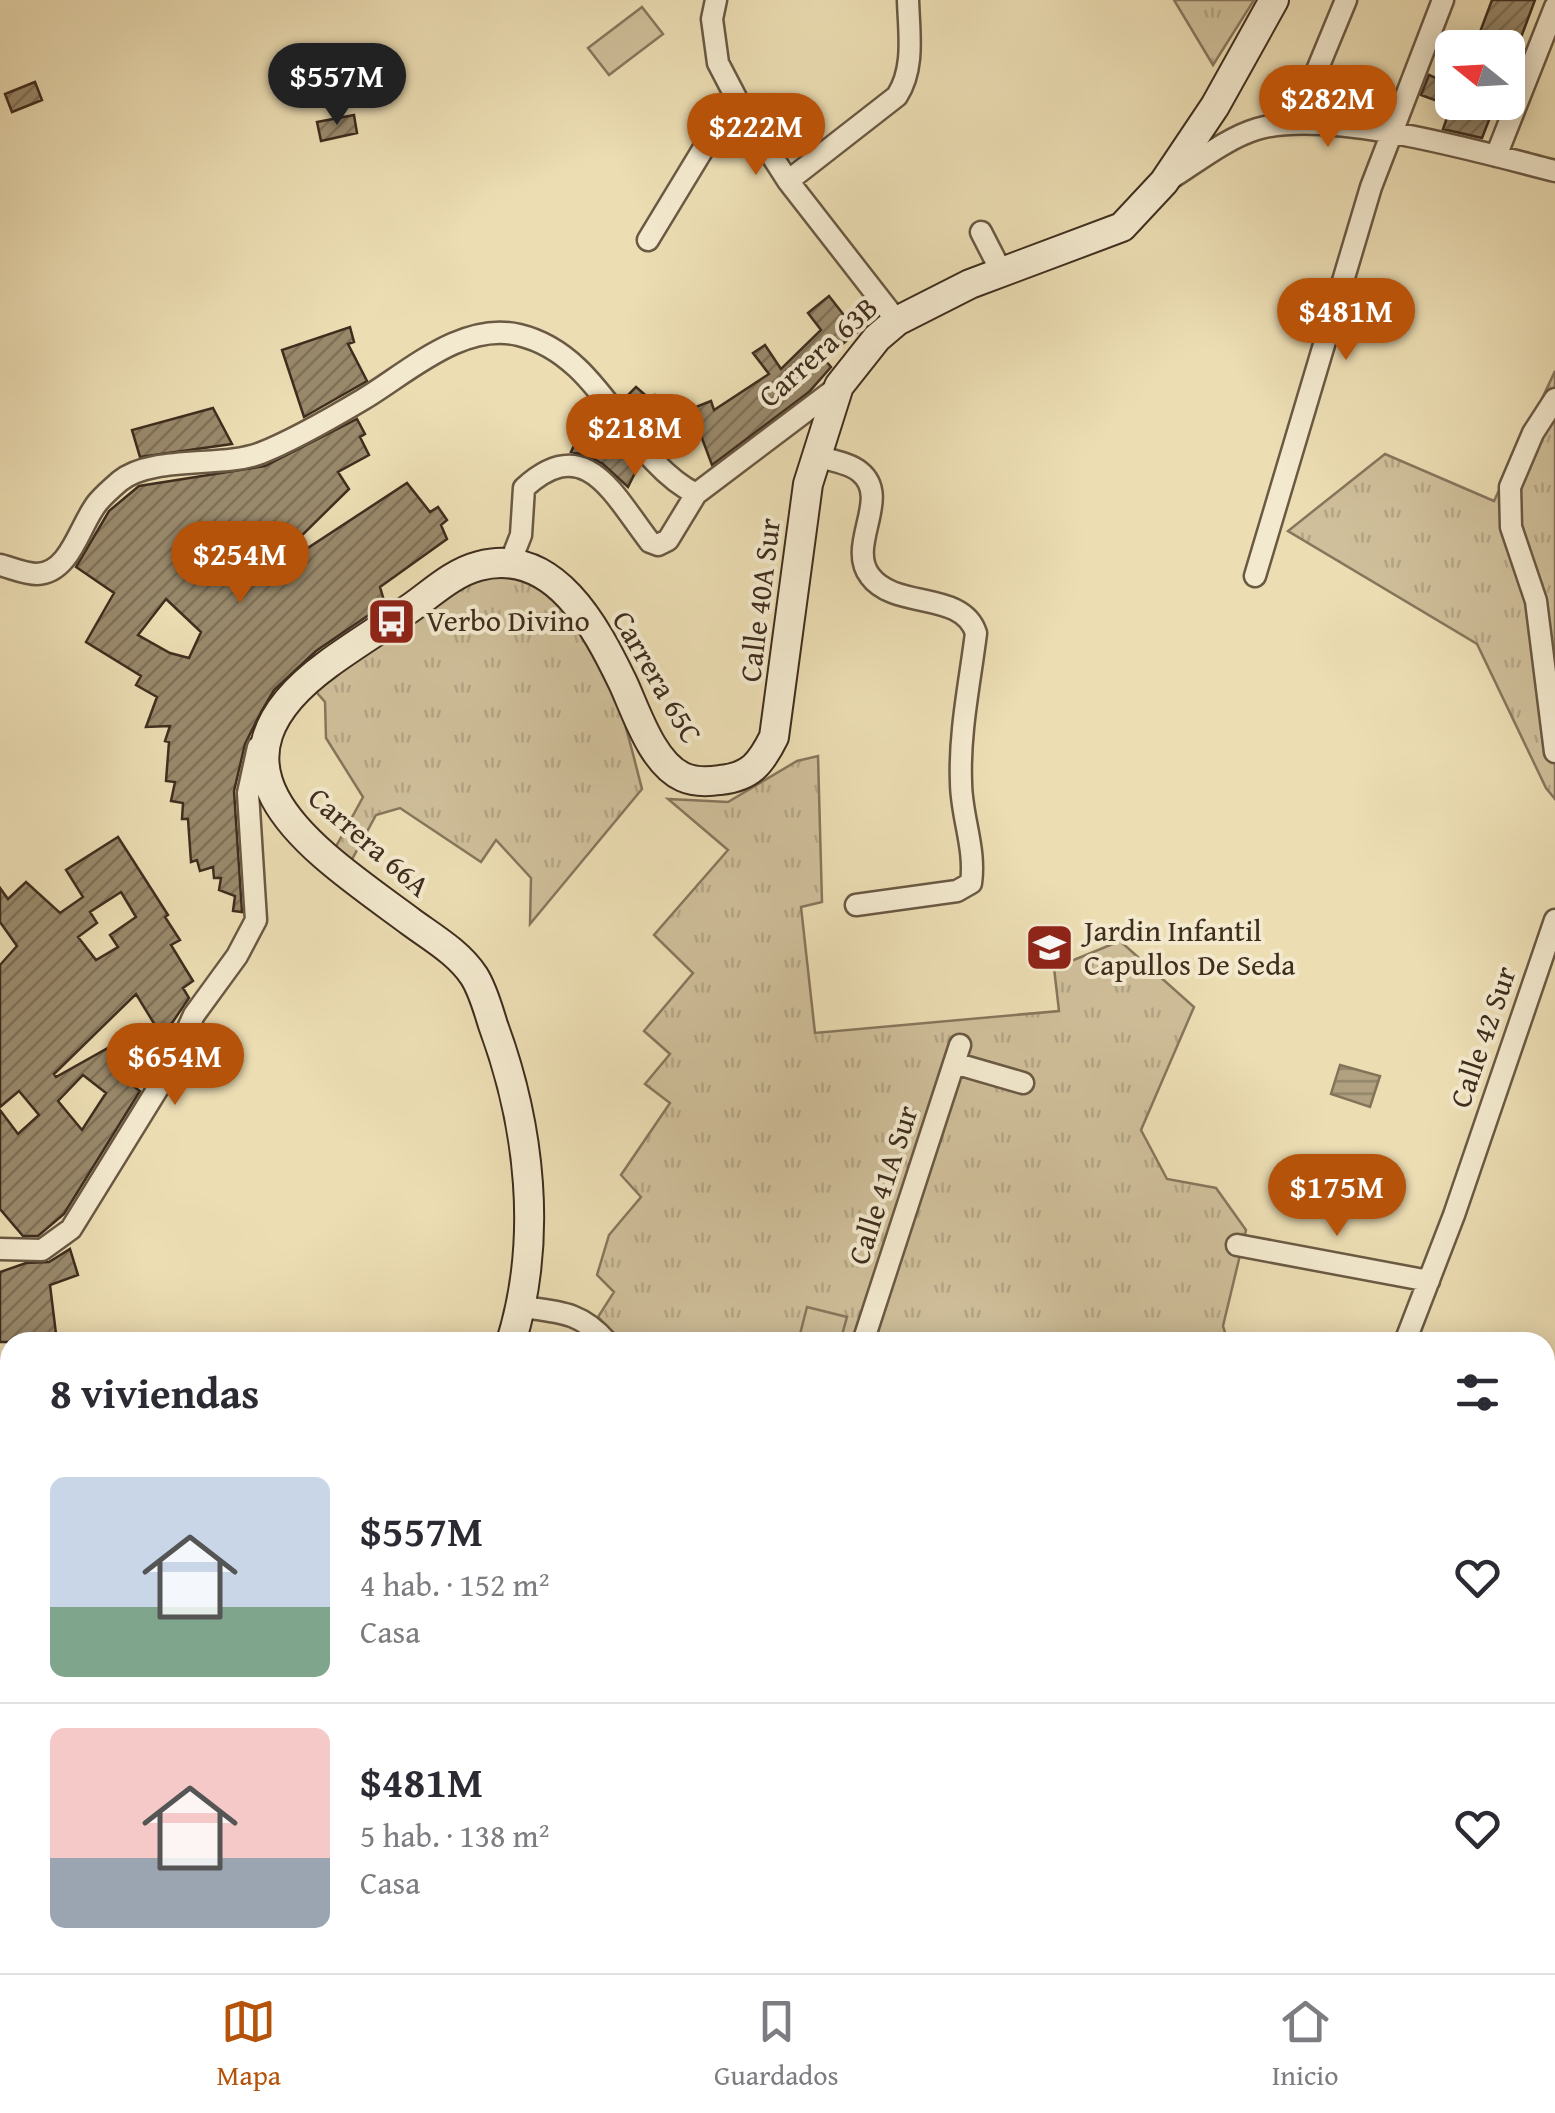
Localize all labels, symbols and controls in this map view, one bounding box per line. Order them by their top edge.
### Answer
north arrow [1435,30,1525,120]
map controls [1435,30,1525,120]
pin: $557M [267,43,407,128]
text: $557M [290,52,384,99]
pin: $282M [1258,65,1398,150]
text: $282M [1281,74,1375,121]
pin: $222M [686,93,826,178]
text: $222M [709,102,803,149]
pin: $481M [1276,278,1416,363]
street label: Carrera 63B [748,286,887,417]
text: $481M [1299,287,1393,334]
pin: $218M [565,394,705,479]
text: $218M [588,403,682,450]
street label: Calle 40A Sur [727,515,791,684]
pin: $254M [170,521,310,606]
text: $254M [193,530,287,577]
bus stop icon: Verbo Divino [365,595,417,647]
place label: Verbo Divino [426,598,590,642]
street label: Carrera 65C [602,602,714,751]
street label: Carrera 66A [299,776,440,907]
place label: Jardin Infantil Capullos De Seda [1080,908,1295,986]
school or university icon: Jardin Infantil Capullos De Seda [1023,922,1075,974]
street label: Calle 42 Sur [1437,960,1527,1113]
pin: $654M [105,1023,245,1108]
text: $654M [128,1032,222,1079]
street label: Calle 41A Sur [836,1099,928,1270]
pin: $175M [1267,1154,1407,1239]
text: $175M [1290,1163,1384,1210]
text: 8 viviendas [50,1362,259,1423]
icon: filters [1450,1365,1505,1420]
text: $557M [360,1500,483,1561]
icon: home [130,1517,250,1637]
icon: heart [1450,1550,1505,1605]
text: 4 hab. · 152 m² [360,1561,549,1608]
text: Casa [360,1608,420,1655]
text: $481M [360,1751,483,1812]
icon: home [130,1768,250,1888]
icon: heart [1450,1801,1505,1856]
text: 5 hab. · 138 m² [360,1812,549,1859]
text: Casa [360,1859,420,1906]
tab: Mapa [217,1994,281,2095]
tab: Guardados [714,1994,839,2095]
tab: Inicio [1272,1994,1338,2095]

